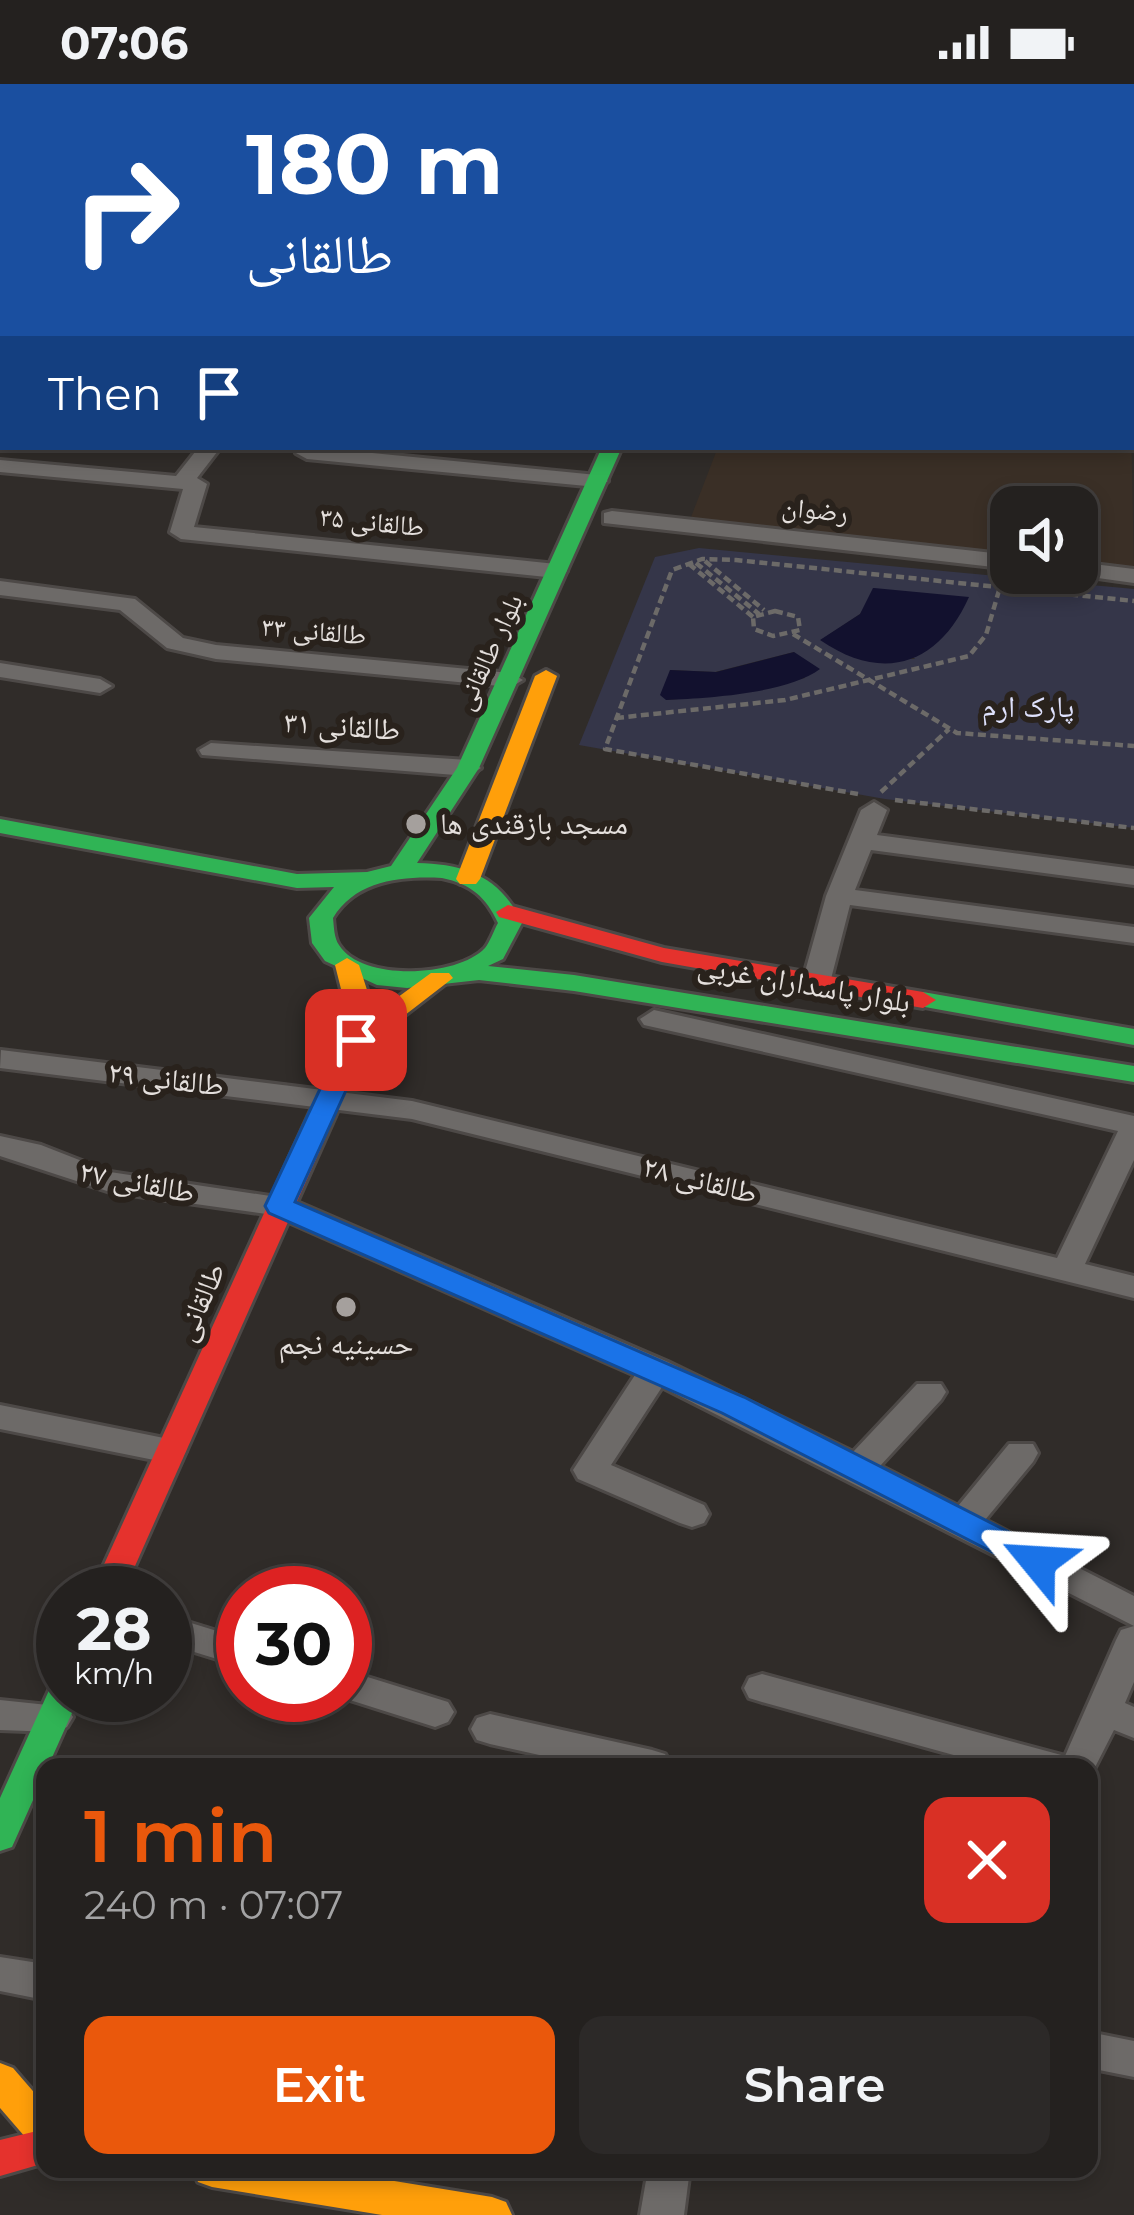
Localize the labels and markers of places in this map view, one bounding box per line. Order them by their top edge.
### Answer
place label: مسجد بازقندی ها [440,805,628,842]
marker: مسجد بازقندی ها [403,811,429,837]
pin [305,989,407,1091]
marker: حسینیه نجم [333,1294,359,1320]
place label: حسینیه نجم [279,1325,413,1364]

